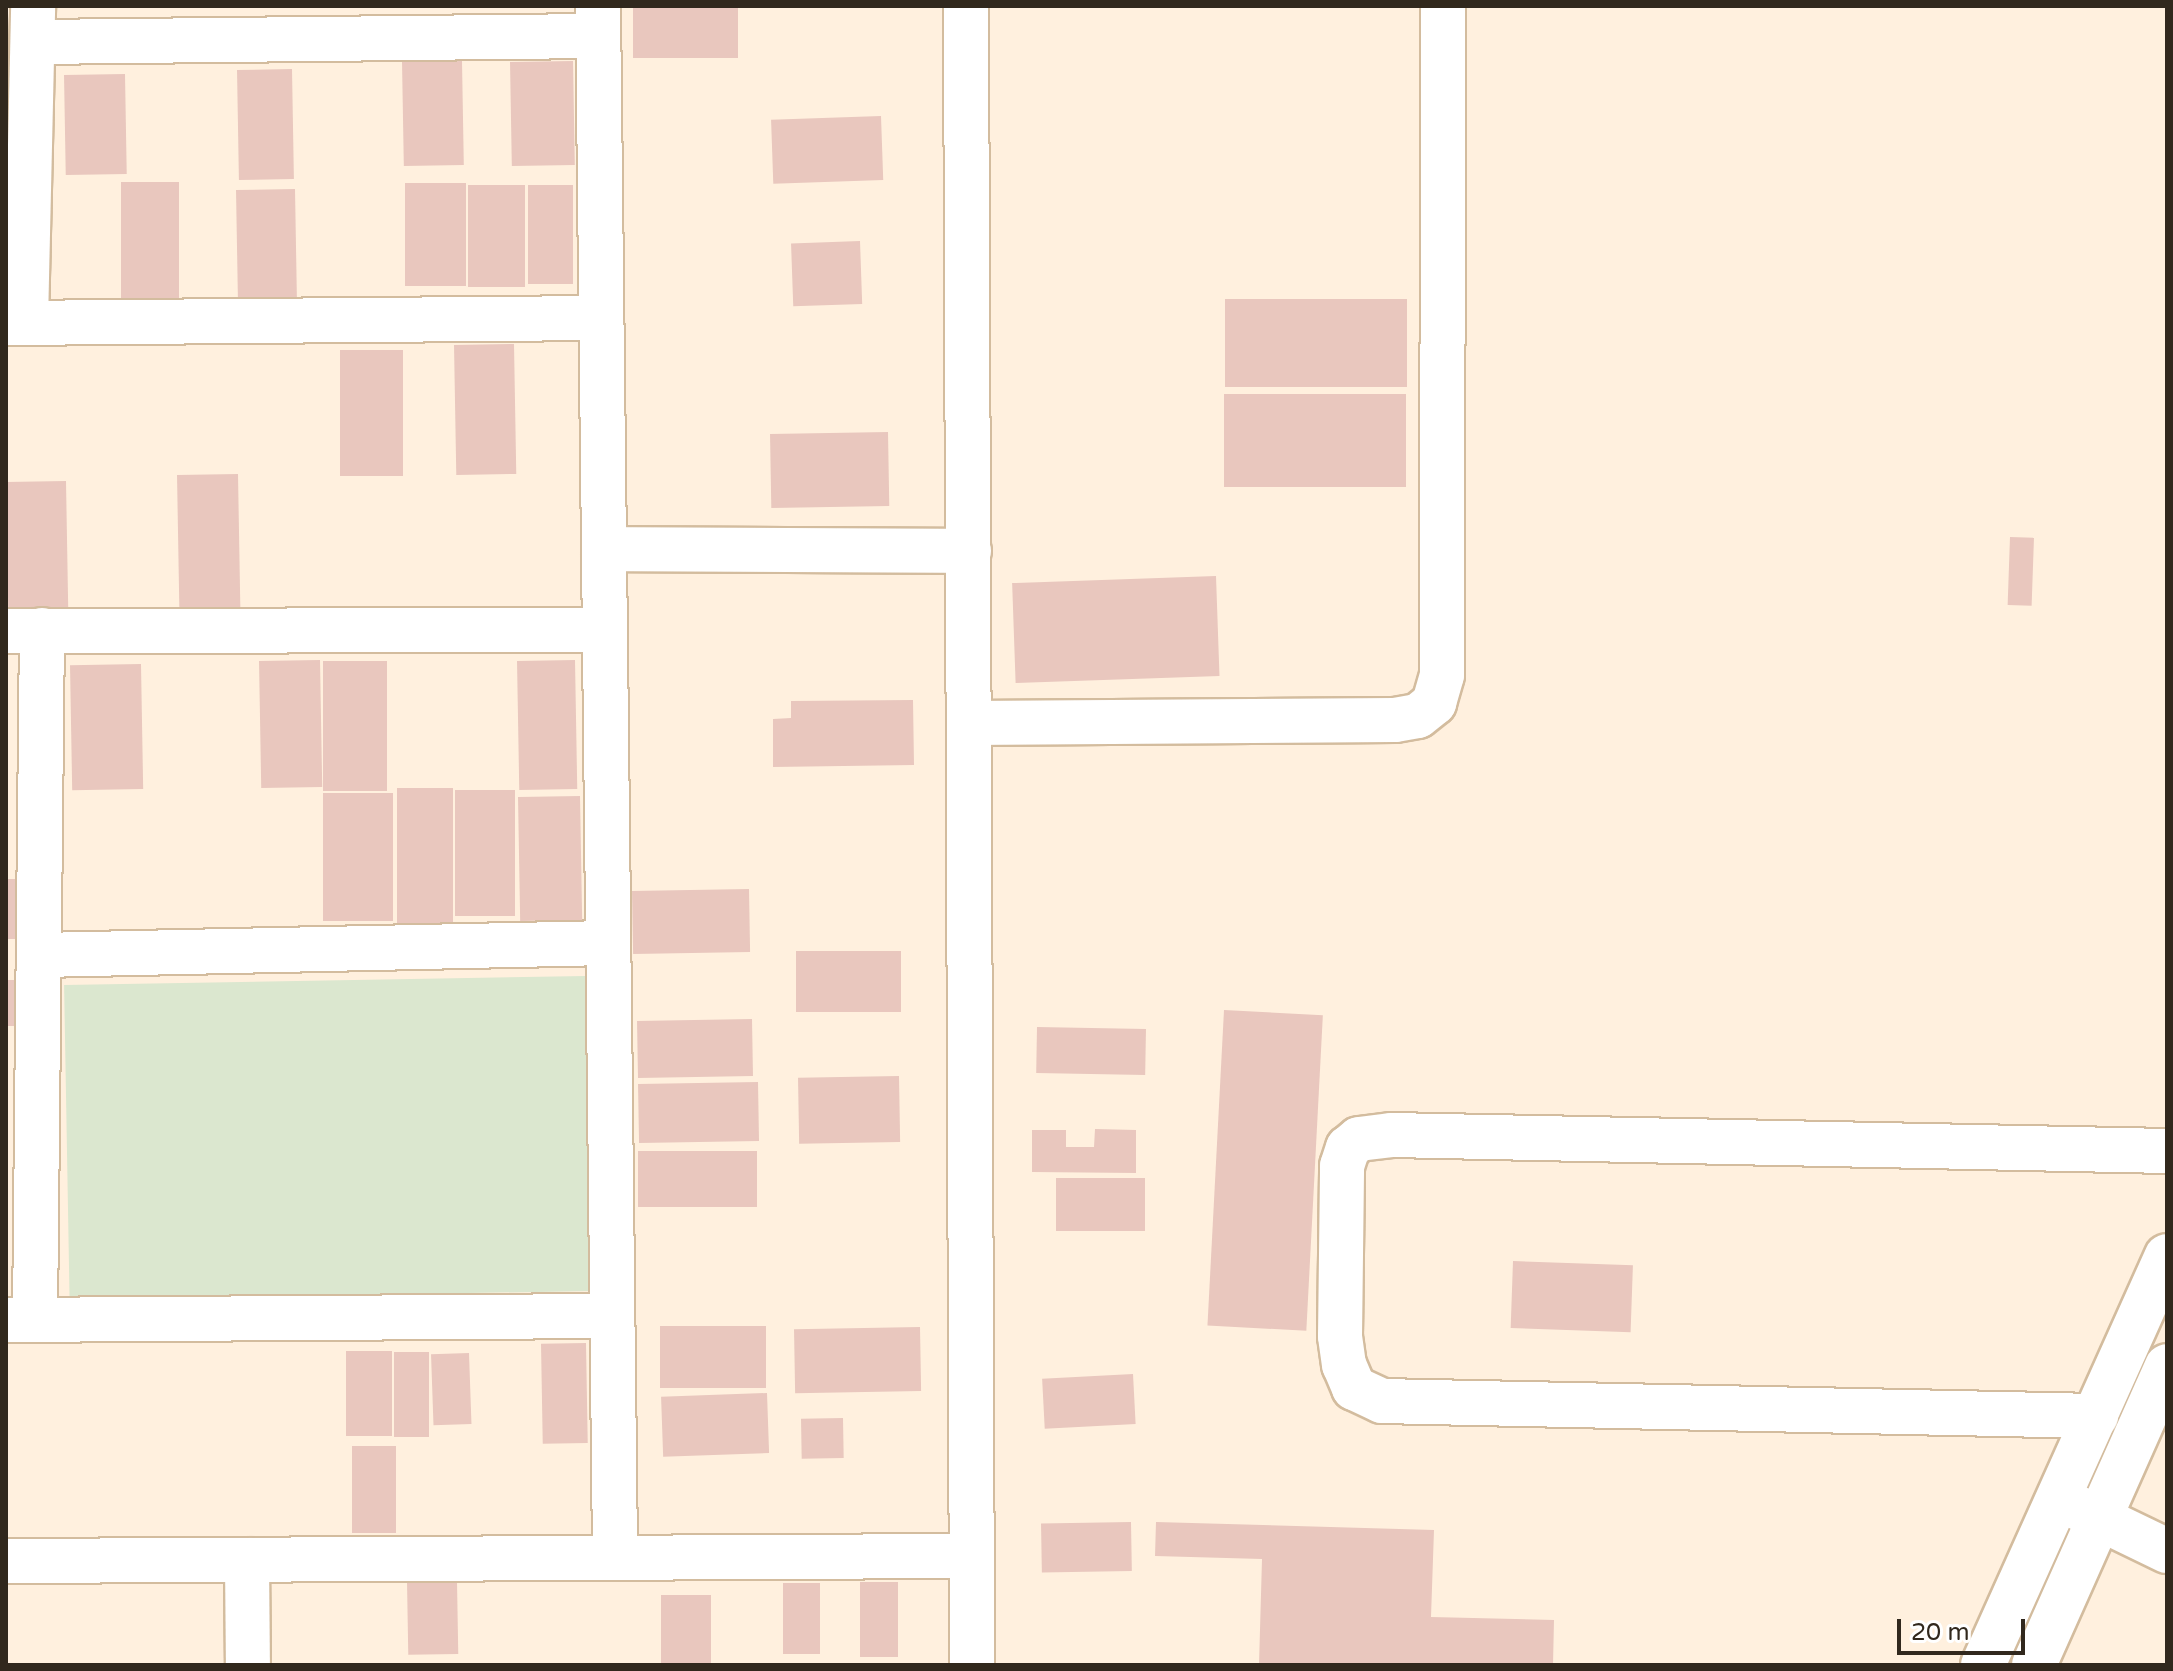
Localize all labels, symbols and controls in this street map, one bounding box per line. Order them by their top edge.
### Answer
scale bar [1901,1603,2029,1653]
text: 20 m [1911,1618,1969,1647]

